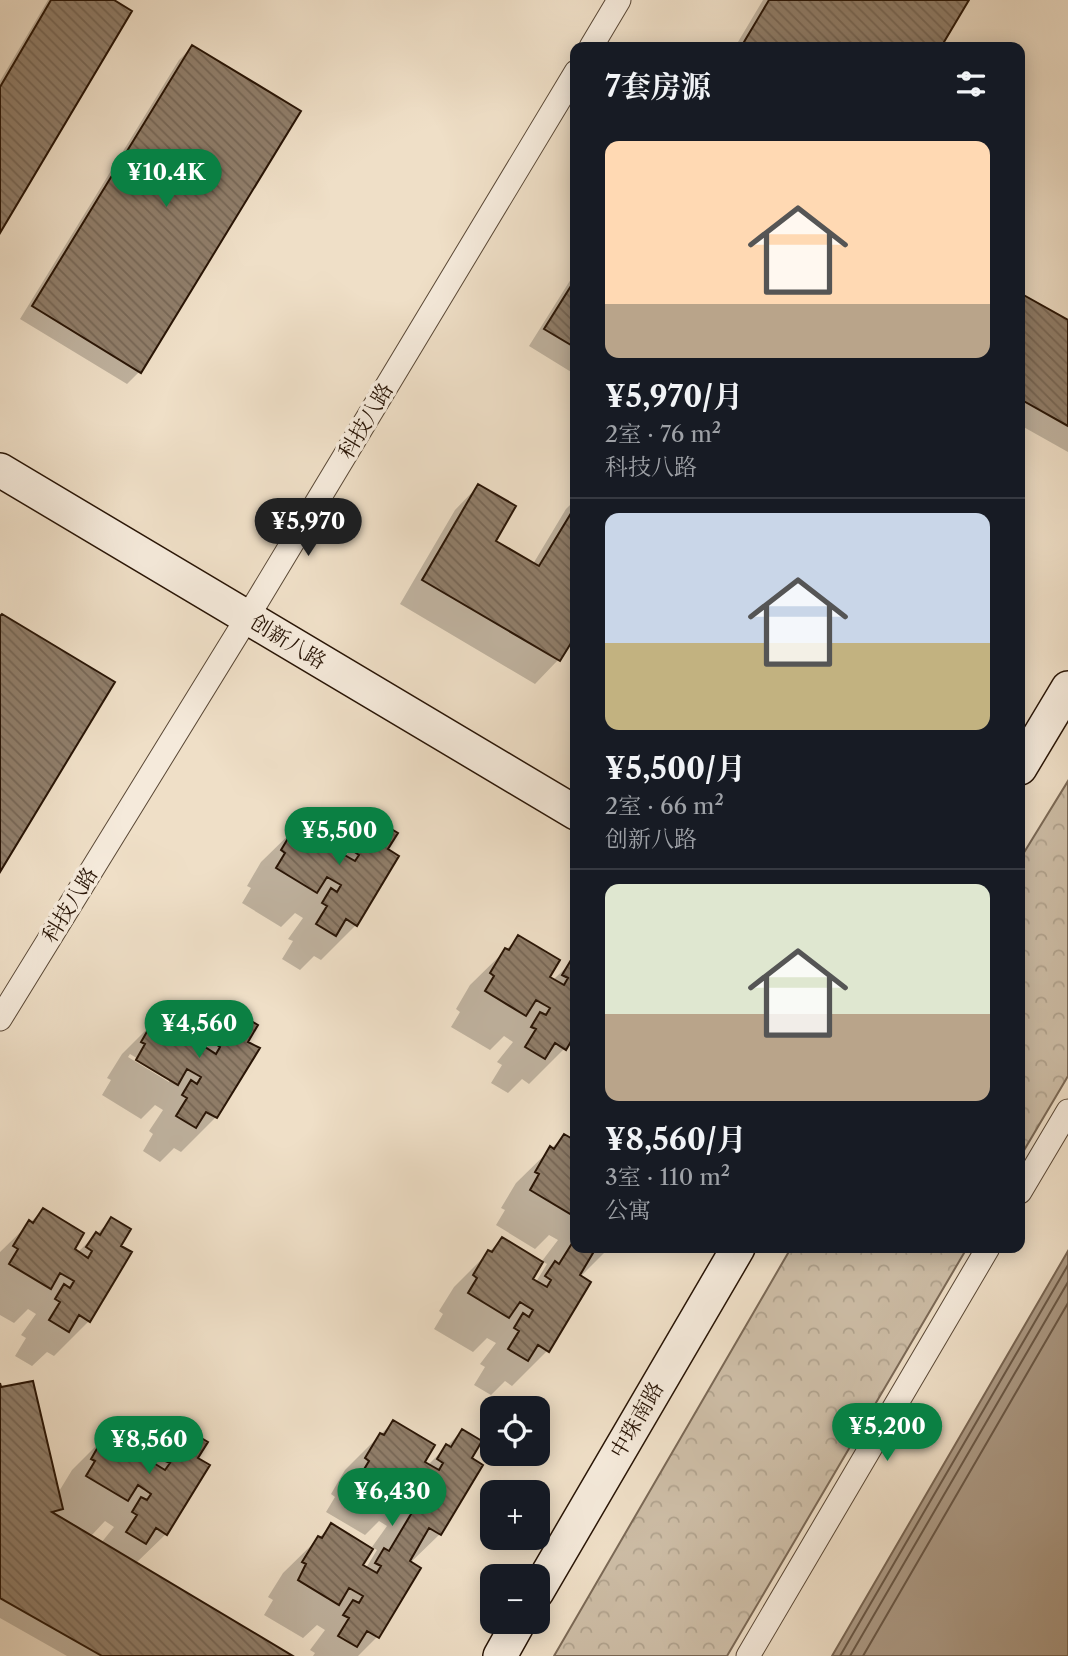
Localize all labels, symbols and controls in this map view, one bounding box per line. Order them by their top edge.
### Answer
icon: filters [952,65,990,103]
text: 7套房源 [605,68,711,105]
pin: ¥10.4K [109,150,223,209]
text: ¥10.4K [127,158,205,186]
icon: home [735,187,861,313]
street label: 科技八路 [333,378,398,463]
text: ¥5,970/月 [605,378,743,415]
text: 2室 · 76 m² [605,420,721,448]
text: 科技八路 [605,453,697,481]
pin: ¥5,970 [251,498,365,558]
text: ¥5,970 [271,507,345,535]
icon: home [735,559,861,685]
street label: 创新八路 [246,609,331,674]
text: ¥5,500/月 [605,750,746,787]
text: 2室 · 66 m² [605,792,724,820]
pin: ¥5,500 [282,808,396,867]
text: ¥5,500 [301,816,377,844]
text: 创新八路 [605,825,697,853]
street label: 科技八路 [37,862,102,947]
icon: home [735,930,861,1056]
pin: ¥4,560 [142,1000,256,1060]
text: ¥4,560 [161,1009,237,1037]
text: ¥8,560/月 [605,1121,747,1158]
text: 3室 · 110 m² [605,1163,730,1191]
text: 公寓 [605,1196,651,1224]
street label: 中珠南路 [605,1377,668,1462]
map controls [480,1396,550,1634]
button: locate [480,1396,550,1466]
pin: ¥5,200 [830,1404,944,1463]
text: ¥5,200 [848,1412,926,1440]
pin: ¥8,560 [92,1416,206,1476]
text: ¥8,560 [110,1425,188,1453]
pin: ¥6,430 [335,1468,449,1528]
text: ¥6,430 [353,1477,431,1505]
button: + [480,1480,550,1550]
button: − [480,1564,550,1634]

